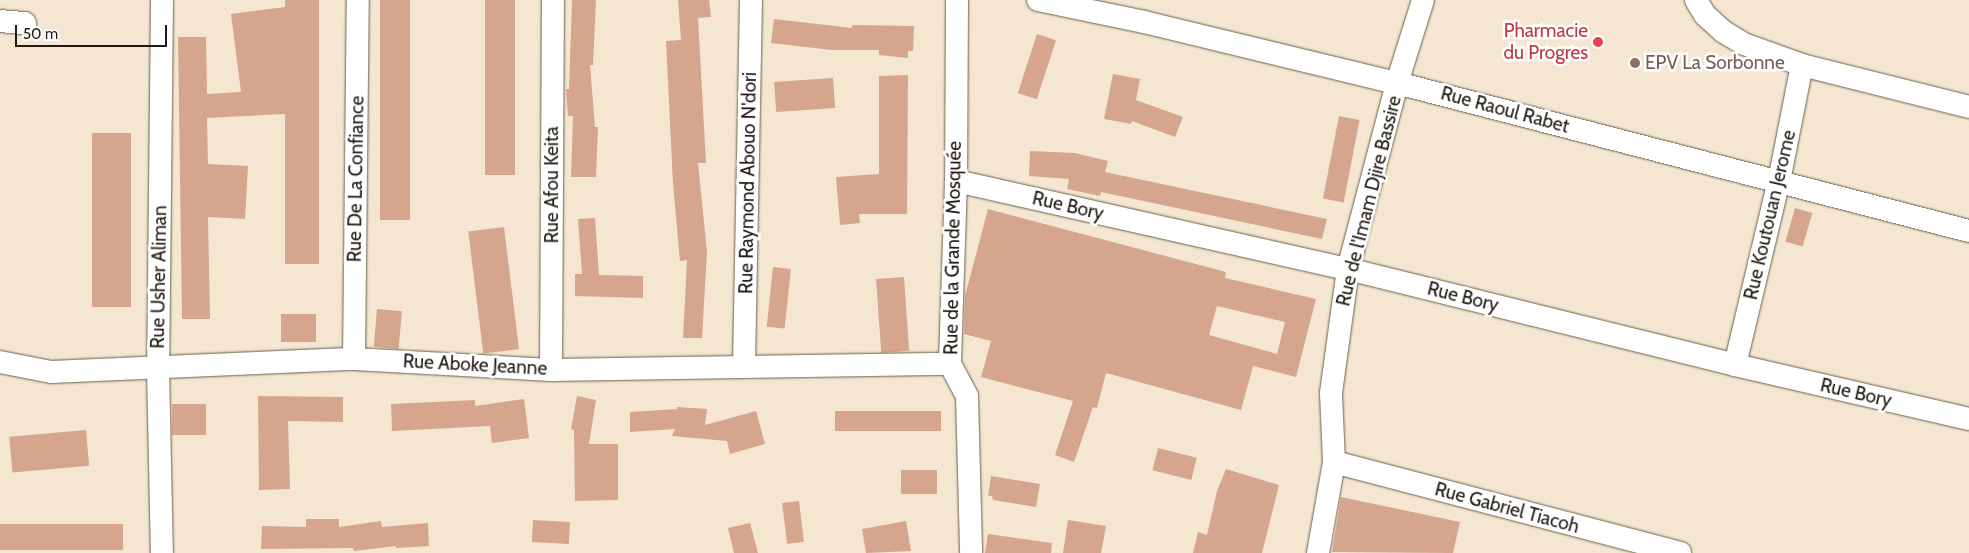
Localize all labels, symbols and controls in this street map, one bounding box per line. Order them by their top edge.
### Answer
scale bar [18,15,170,47]
place label: Pharmacie du Progres [1503,20,1588,64]
text: 50 m [23,25,58,43]
marker: Pharmacie du Progres [1592,36,1604,48]
place label: EPV La Sorbonne [1645,52,1785,74]
marker: EPV La Sorbonne [1629,57,1641,69]
street label: Rue Raymond Abouo N'dori [735,72,761,294]
street label: Rue Raoul Rabet [1438,82,1572,138]
street label: Rue de l'Imam Djire Bassire [1332,93,1406,309]
street label: Rue De La Confiance [343,96,369,262]
street label: Rue Afou Keita [541,127,563,243]
street label: Rue Koutouan Jerome [1739,128,1801,302]
street label: Rue de la Grande Mosquée [940,141,966,355]
street label: Rue Bory [1030,187,1106,225]
street label: Rue Usher Aliman [146,205,172,349]
street label: Rue Bory [1425,277,1501,317]
street label: Rue Aboke Jeanne [402,350,548,380]
street label: Rue Bory [1818,374,1894,412]
street label: Rue Gabriel Tiacoh [1432,478,1582,538]

